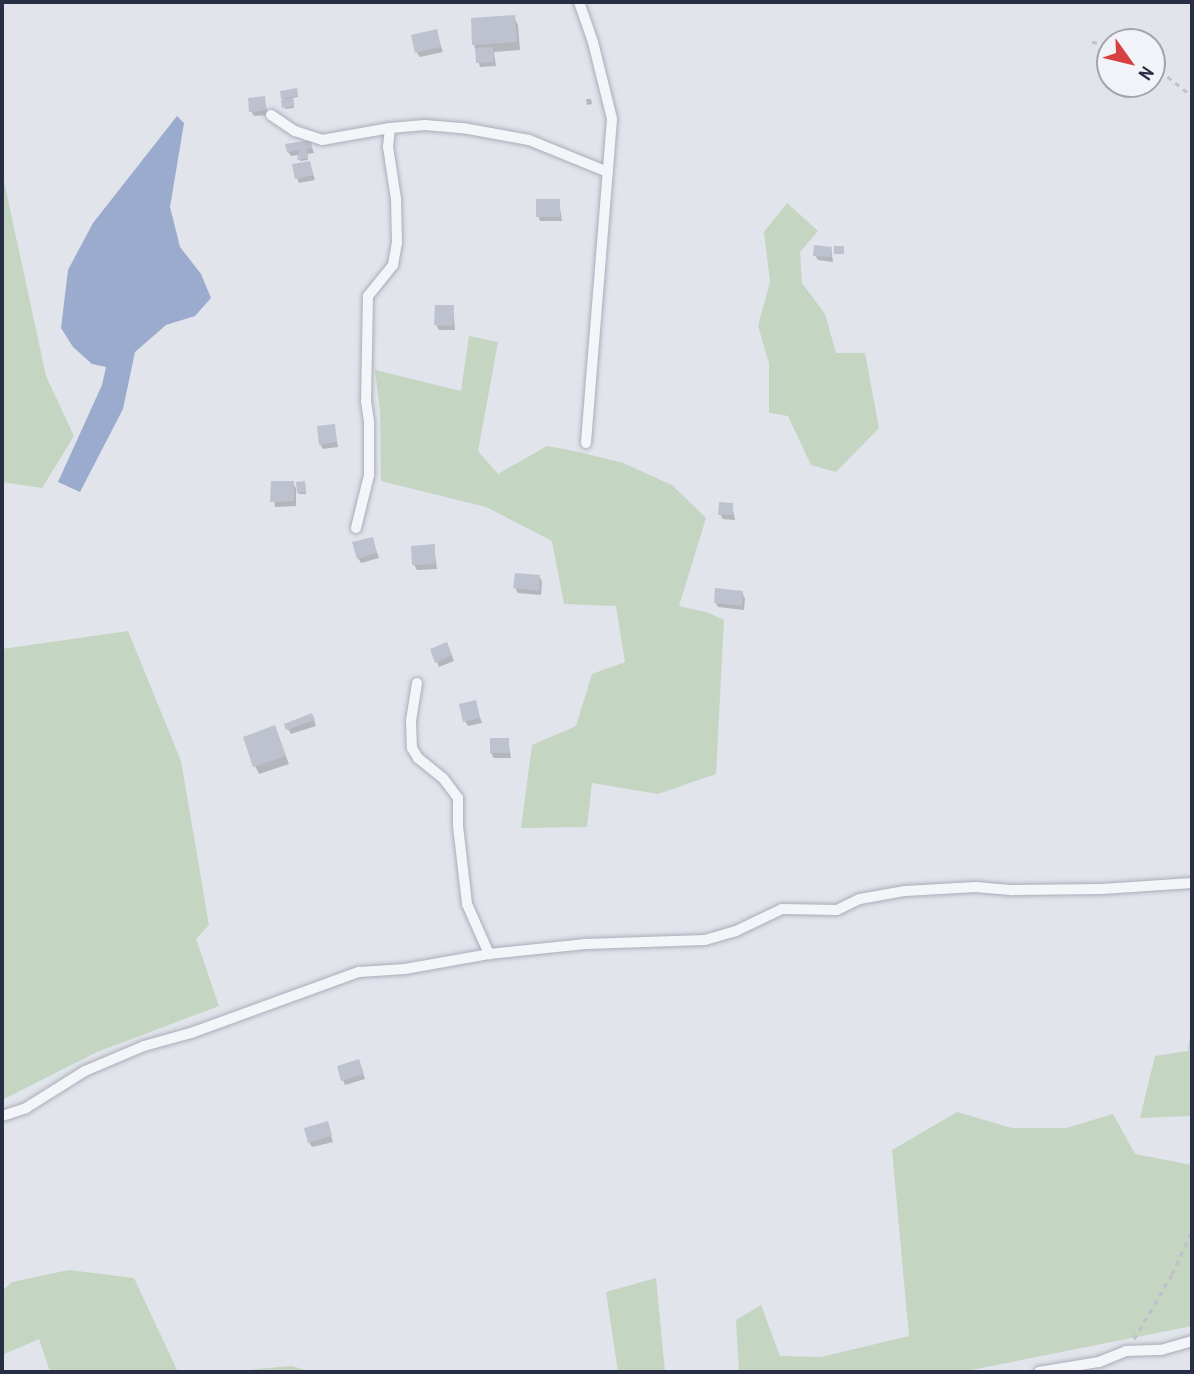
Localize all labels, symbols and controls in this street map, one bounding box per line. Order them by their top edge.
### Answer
north arrow [1096,28,1166,98]
text: N [1133,62,1161,86]

